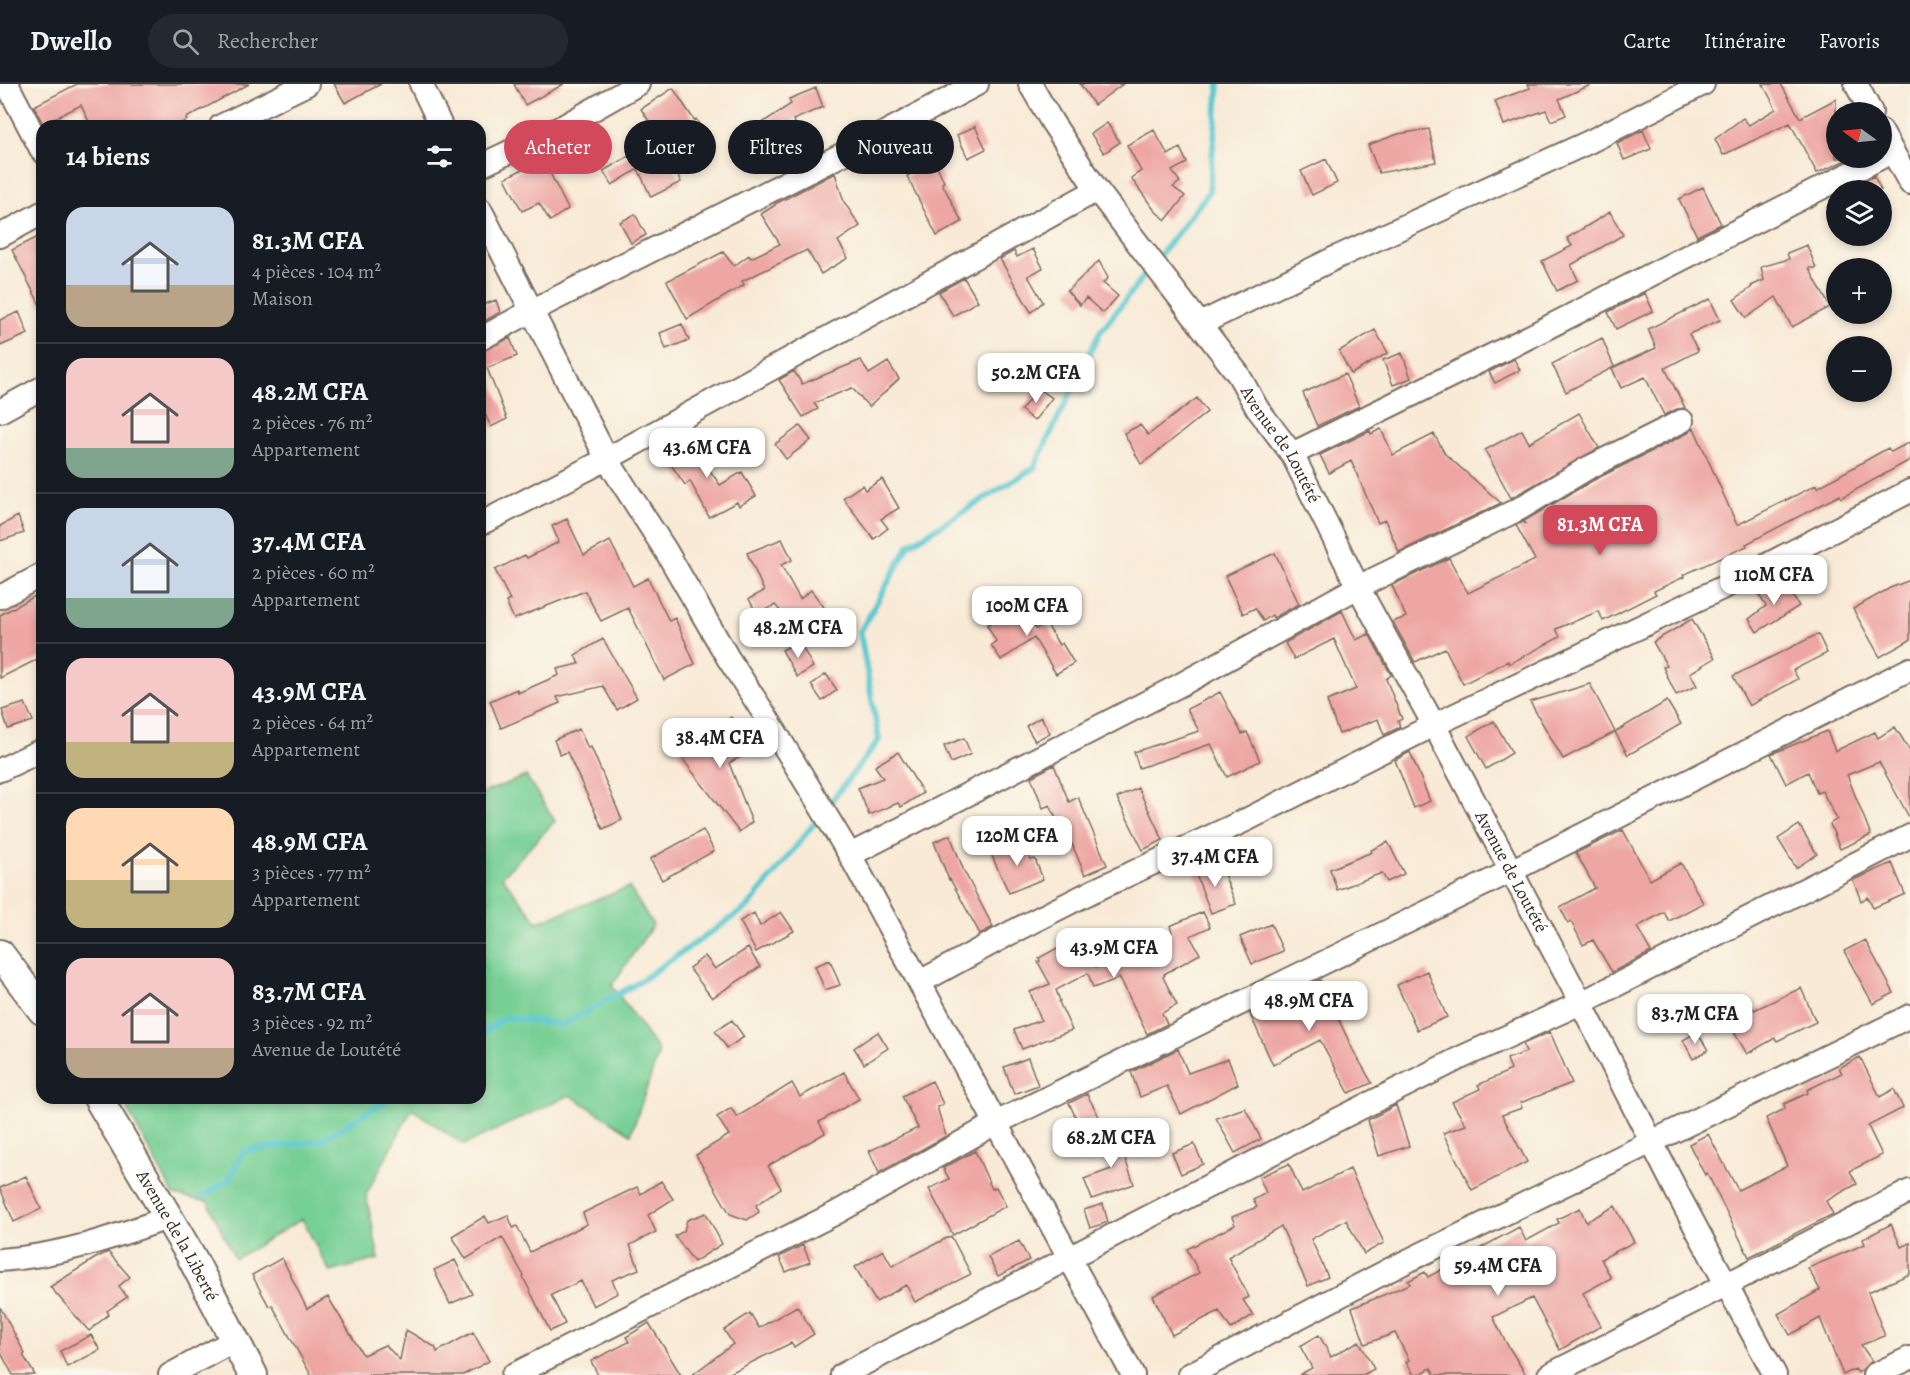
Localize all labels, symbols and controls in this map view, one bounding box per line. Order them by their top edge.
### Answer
search box [148,14,568,68]
text: Dwello [30,22,112,60]
icon: search [169,25,202,58]
text: Rechercher [217,26,318,56]
text: Carte [1623,27,1671,55]
text: Itinéraire [1704,27,1786,55]
text: Favoris [1819,27,1880,55]
north arrow [1826,102,1892,168]
map controls [1826,102,1892,402]
chip: Acheter [504,120,612,174]
chip: Louer [624,120,716,174]
chip: Filtres [728,120,824,174]
chip: Nouveau [836,120,954,174]
text: 14 biens [66,139,150,174]
icon: filters [423,140,456,173]
button: layers [1826,180,1892,246]
text: 81.3M CFA [252,223,364,258]
icon: home [114,231,186,303]
text: 4 pièces · 104 m² [252,258,381,285]
button: + [1826,258,1892,324]
text: Maison [252,285,313,312]
button: − [1826,336,1892,402]
pin: 50.2M CFA [967,353,1105,404]
text: 50.2M CFA [992,359,1080,386]
text: 48.2M CFA [252,374,368,409]
street label: Avenue de Loutété [1235,381,1326,507]
icon: home [114,382,186,454]
text: 2 pièces · 76 m² [252,409,373,436]
pin: 43.6M CFA [638,428,776,479]
text: 43.6M CFA [663,434,751,461]
text: Appartement [252,436,360,463]
pin: 81.3M CFA [1531,505,1669,556]
text: 81.3M CFA [1557,511,1643,538]
text: 37.4M CFA [252,524,365,559]
icon: home [114,532,186,604]
pin: 110M CFA [1712,555,1836,606]
text: 2 pièces · 60 m² [252,559,375,586]
text: 110M CFA [1734,561,1814,588]
text: Appartement [252,586,360,613]
pin: 100M CFA [965,586,1089,637]
text: 100M CFA [986,592,1068,619]
pin: 48.2M CFA [729,608,867,659]
text: 48.2M CFA [753,614,843,641]
text: 43.9M CFA [252,674,366,709]
icon: home [114,682,186,754]
text: 2 pièces · 64 m² [252,709,373,736]
pin: 38.4M CFA [651,718,789,769]
text: 38.4M CFA [676,724,764,751]
text: Appartement [252,736,360,763]
street label: Avenue de Loutété [1469,806,1554,937]
pin: 120M CFA [955,816,1079,867]
text: 120M CFA [976,822,1058,849]
text: 48.9M CFA [252,824,367,859]
icon: home [114,832,186,904]
pin: 37.4M CFA [1146,837,1284,888]
text: 37.4M CFA [1171,843,1259,870]
text: 3 pièces · 77 m² [252,859,370,886]
text: Appartement [252,886,360,913]
pin: 43.9M CFA [1045,928,1183,979]
text: 43.9M CFA [1070,934,1158,961]
text: 83.7M CFA [252,974,365,1009]
pin: 48.9M CFA [1240,981,1378,1032]
icon: home [114,982,186,1054]
text: 48.9M CFA [1265,987,1353,1014]
pin: 83.7M CFA [1626,994,1764,1045]
text: 83.7M CFA [1651,1000,1739,1027]
text: 3 pièces · 92 m² [252,1009,372,1036]
text: Avenue de Loutété [252,1036,401,1063]
pin: 68.2M CFA [1042,1118,1180,1169]
text: 68.2M CFA [1066,1124,1156,1151]
street label: Avenue de la Liberté [130,1165,224,1305]
pin: 59.4M CFA [1429,1246,1567,1297]
text: 59.4M CFA [1454,1252,1542,1279]

